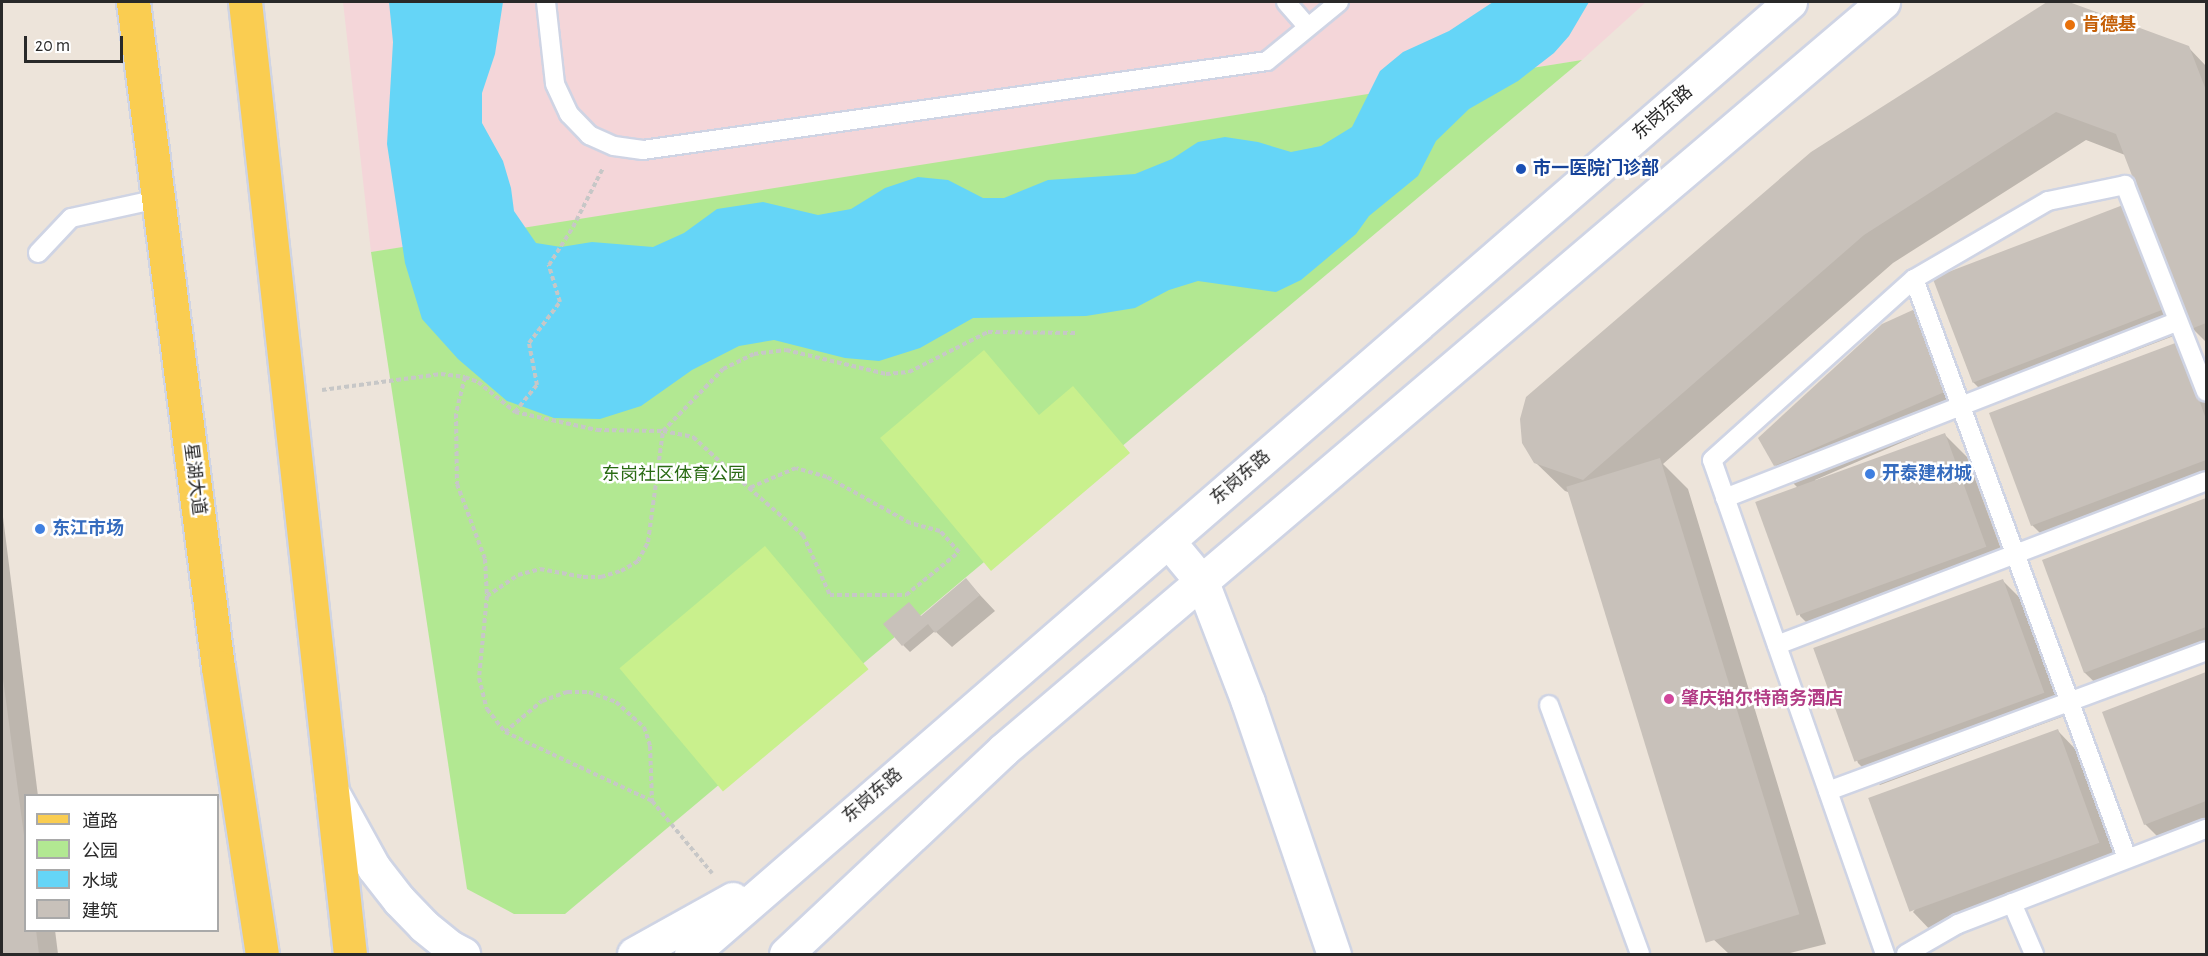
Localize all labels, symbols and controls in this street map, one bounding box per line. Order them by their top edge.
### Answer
place label: 肯德基 [2082,14,2136,36]
marker: 肯德基 [2063,18,2077,32]
scale bar [27,24,126,62]
text: 20 m [35,37,70,55]
street label: 东岗东路 [1629,81,1697,145]
place label: 市一医院门诊部 [1533,158,1659,180]
marker: 市一医院门诊部 [1514,162,1528,176]
street label: 星湖大道 [179,442,209,516]
street label: 东岗东路 [1207,446,1275,510]
place label: 开泰建材城 [1882,463,1972,485]
park label: 东岗社区体育公园 [602,464,746,486]
marker: 开泰建材城 [1863,467,1877,481]
place label: 东江市场 [52,518,124,540]
marker: 东江市场 [33,522,47,536]
place label: 肇庆铂尔特商务酒店 [1681,688,1843,710]
marker: 肇庆铂尔特商务酒店 [1662,692,1676,706]
street label: 东岗东路 [839,764,907,828]
legend [24,794,219,932]
text: 道路 [82,813,118,831]
text: 公园 [82,843,118,861]
text: 水域 [82,873,118,891]
text: 建筑 [82,903,118,921]

